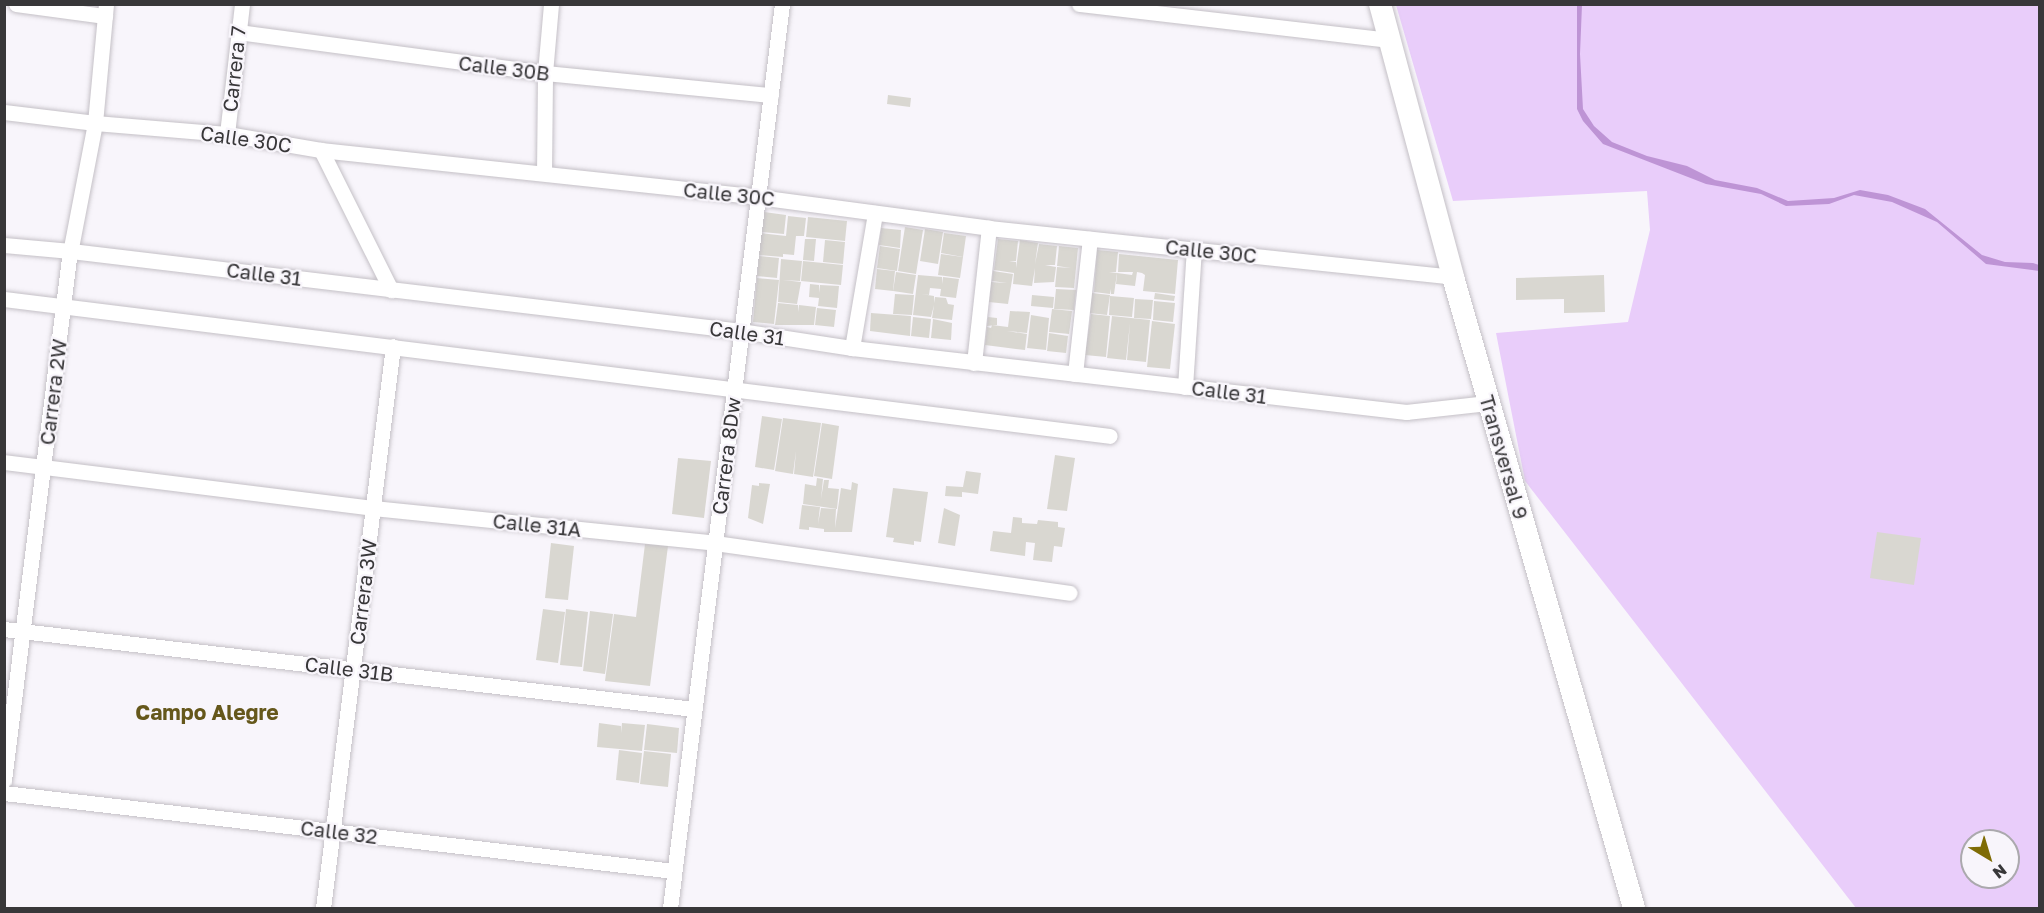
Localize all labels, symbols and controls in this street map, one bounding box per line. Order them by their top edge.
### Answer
street label: Carrera 7 [218,25,250,113]
street label: Calle 30B [457,51,551,85]
street label: Calle 30C [199,121,293,157]
street label: Calle 30C [682,177,776,211]
street label: Calle 30C [1164,234,1258,268]
street label: Calle 31 [225,257,303,291]
street label: Calle 31 [708,316,786,350]
street label: Carrera 2W [35,338,71,446]
street label: Calle 31 [1190,375,1268,409]
street label: Transversal 9 [1475,392,1533,522]
street label: Carrera 8Dw [707,396,745,516]
street label: Calle 31A [492,508,582,542]
street label: Carrera 3W [345,538,381,646]
street label: Calle 31B [303,652,395,686]
district label: Campo Alegre [135,699,279,725]
street label: Calle 32 [299,815,379,849]
north arrow [1960,829,2020,889]
text: N [1989,860,2011,883]

